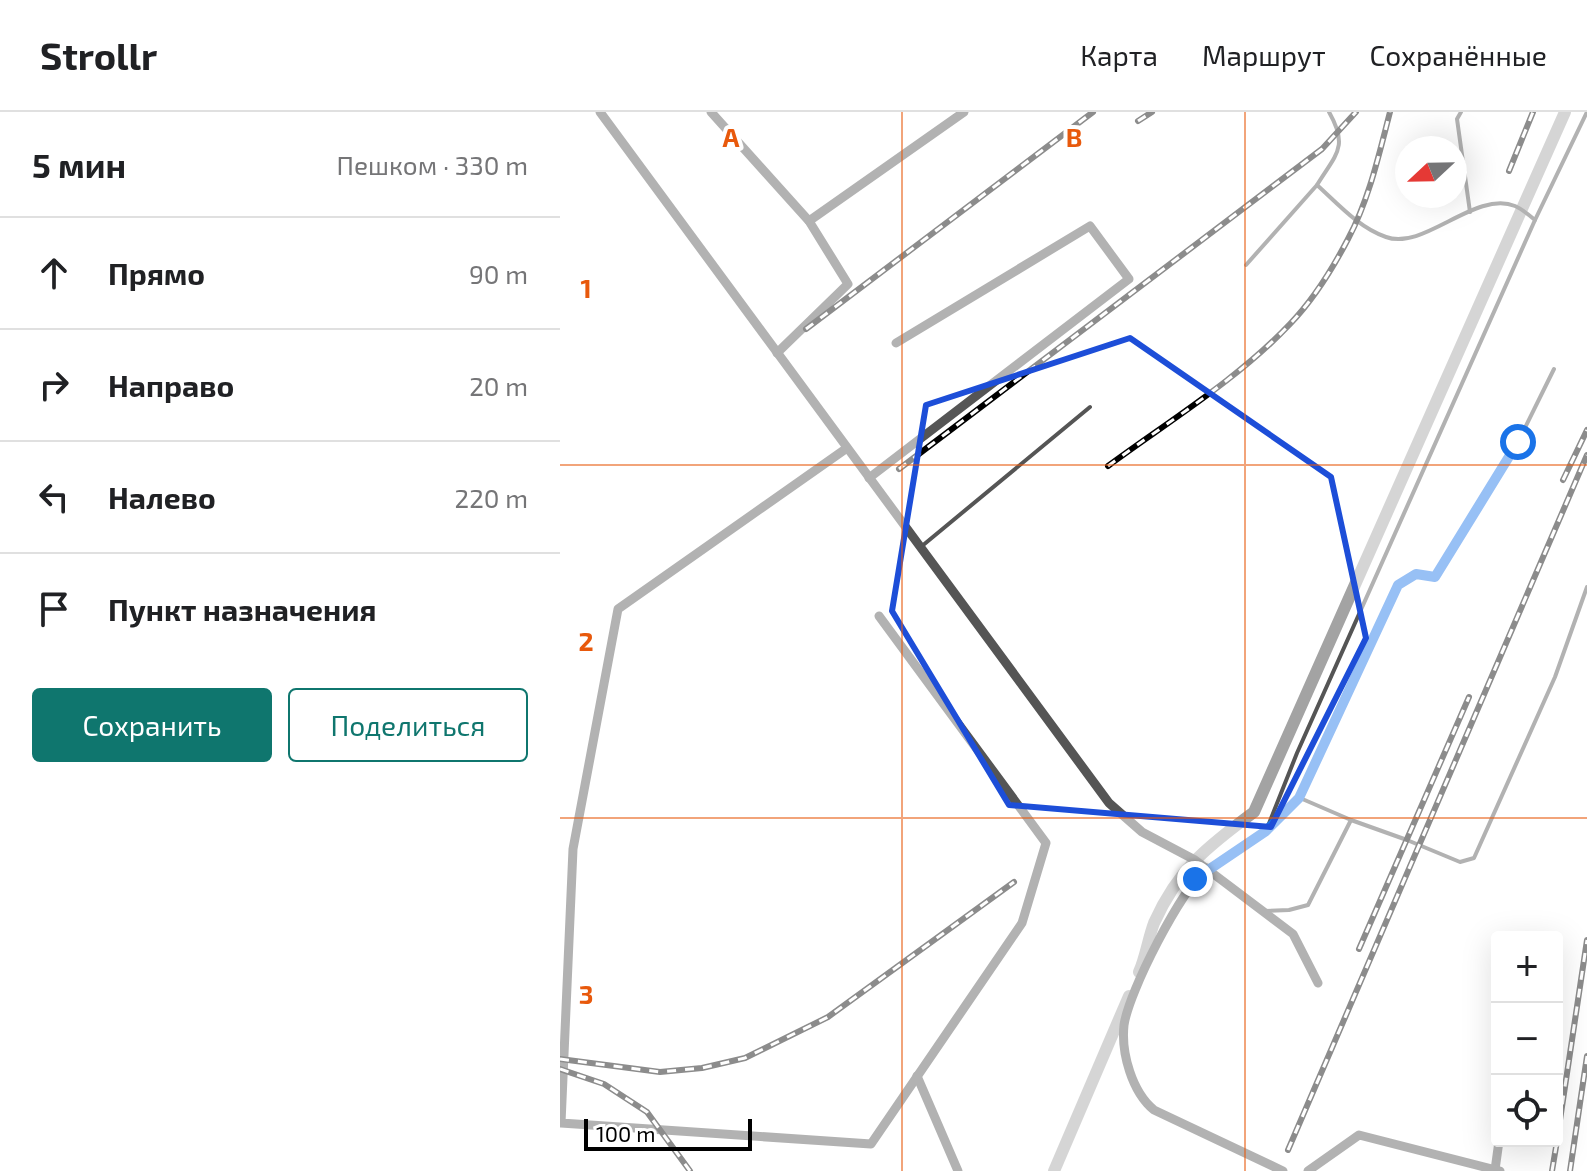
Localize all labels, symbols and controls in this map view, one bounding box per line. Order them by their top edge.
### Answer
text: Strollr [40,32,157,78]
text: Карта [1080,38,1158,72]
text: Маршрут [1202,38,1326,72]
text: Сохранённые [1370,38,1547,72]
text: A [723,121,740,152]
text: B [1066,121,1082,152]
north arrow [1395,136,1467,208]
text: 5 мин [32,144,126,185]
text: Пешком · 330 m [337,149,528,180]
icon: ahead [32,251,76,295]
text: Прямо [108,255,205,291]
text: 90 m [469,258,528,289]
text: 1 [580,272,592,303]
icon: right [32,363,76,407]
text: Направо [108,367,234,403]
text: 20 m [469,370,528,401]
route start [1500,424,1536,460]
icon: left [32,475,76,519]
text: Налево [108,479,216,515]
text: 220 m [455,482,528,513]
icon: arrive [32,587,76,631]
text: Пункт назначения [108,591,376,627]
text: 2 [578,625,594,656]
button: Сохранить [32,688,272,762]
button: Поделиться [288,688,528,762]
route end [1177,861,1213,897]
map controls [1491,931,1563,1147]
button: + [1491,931,1563,1003]
text: 3 [579,978,593,1009]
button: − [1491,1003,1563,1075]
button: locate [1491,1075,1563,1147]
scale bar [584,1115,752,1151]
text: 100 m [596,1120,655,1146]

